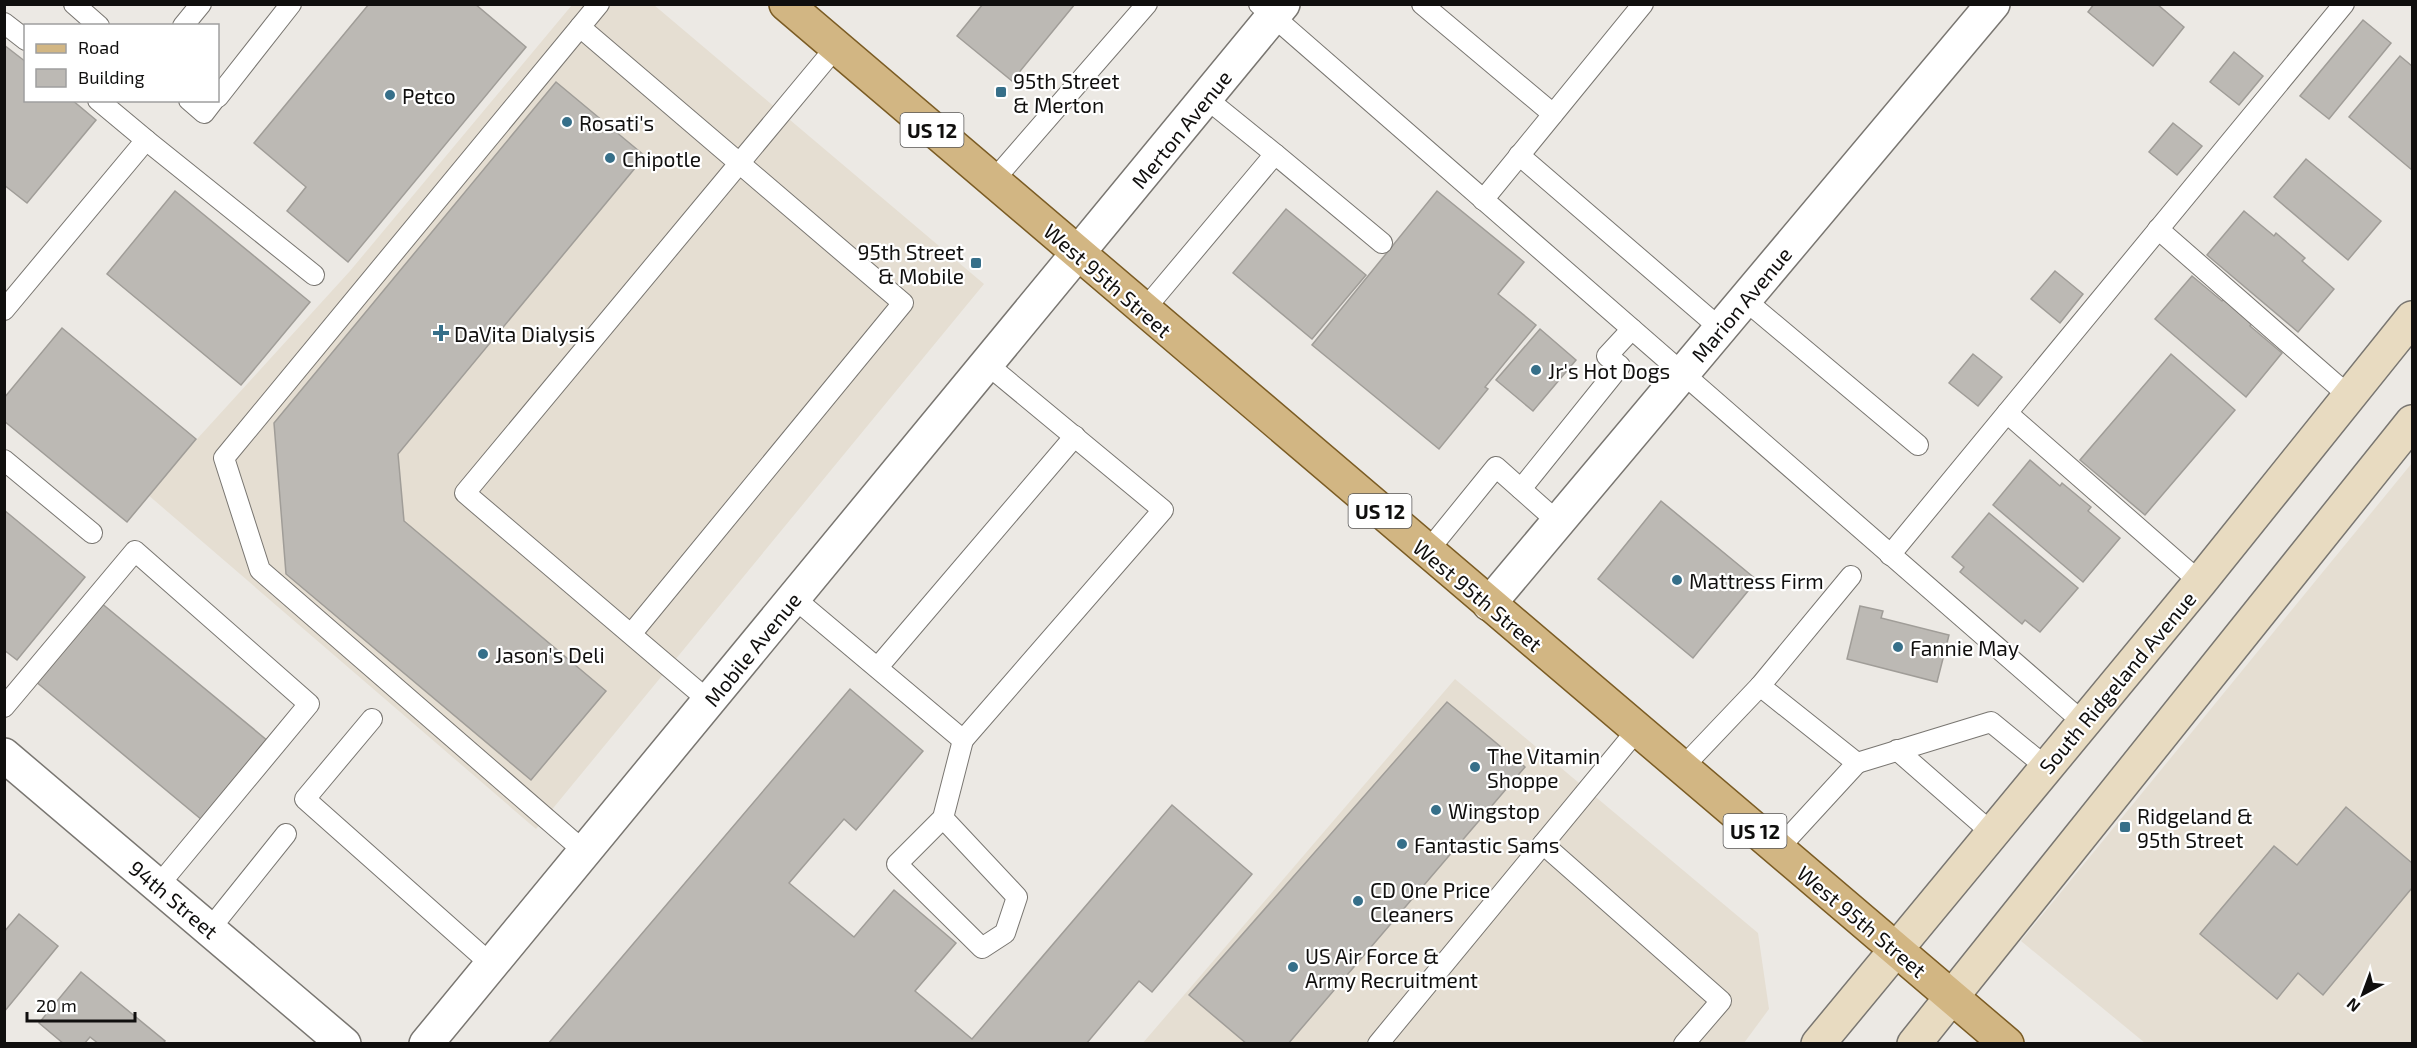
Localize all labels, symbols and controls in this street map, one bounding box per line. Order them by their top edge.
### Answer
legend [24,24,219,102]
text: Road [78,36,119,58]
street label: Merton Avenue [1126,65,1236,193]
text: Building [78,66,145,88]
place label: 95th Street & Merton [1013,68,1120,117]
place label: Petco [402,83,456,108]
marker: 95th Street & Merton [994,85,1008,99]
marker: Petco [383,88,397,102]
place label: Rosati's [579,110,654,135]
road number: US 12 [900,113,964,147]
marker: Rosati's [560,115,574,129]
place label: Chipotle [622,146,701,171]
marker: Chipotle [603,151,617,165]
street label: West 95th Street [1039,218,1177,342]
place label: 95th Street & Mobile [857,239,964,288]
street label: Marion Avenue [1686,241,1796,367]
marker: 95th Street & Mobile [969,256,983,270]
place label: DaVita Dialysis [454,321,595,346]
marker: DaVita Dialysis [432,324,450,342]
place label: Jr's Hot Dogs [1548,358,1670,383]
marker: Jr's Hot Dogs [1529,363,1543,377]
road number: US 12 [1348,494,1412,528]
street label: West 95th Street [1408,534,1548,656]
place label: Mattress Firm [1689,568,1824,593]
marker: Mattress Firm [1670,573,1684,587]
street label: South Ridgeland Avenue [2033,586,2201,778]
street label: Mobile Avenue [698,587,806,711]
place label: Fannie May [1910,635,2019,660]
marker: Fannie May [1891,640,1905,654]
place label: Jason's Deli [495,642,605,667]
marker: Jason's Deli [476,647,490,661]
place label: The Vitamin Shoppe [1487,743,1600,792]
marker: The Vitamin Shoppe [1468,760,1482,774]
place label: Wingstop [1448,798,1540,823]
marker: Wingstop [1429,803,1443,817]
place label: Ridgeland & 95th Street [2137,803,2253,852]
road number: US 12 [1724,814,1786,848]
marker: Ridgeland & 95th Street [2118,820,2132,834]
place label: Fantastic Sams [1414,832,1559,857]
marker: Fantastic Sams [1395,837,1409,851]
street label: 94th Street [125,855,223,943]
street label: West 95th Street [1792,860,1932,982]
place label: CD One Price Cleaners [1370,877,1490,926]
marker: CD One Price Cleaners [1351,894,1365,908]
place label: US Air Force & Army Recruitment [1305,943,1478,992]
marker: US Air Force & Army Recruitment [1286,960,1300,974]
north arrow [2333,964,2393,1024]
scale bar [27,985,135,1023]
text: 20 m [36,994,77,1016]
text: N [2342,995,2363,1017]

